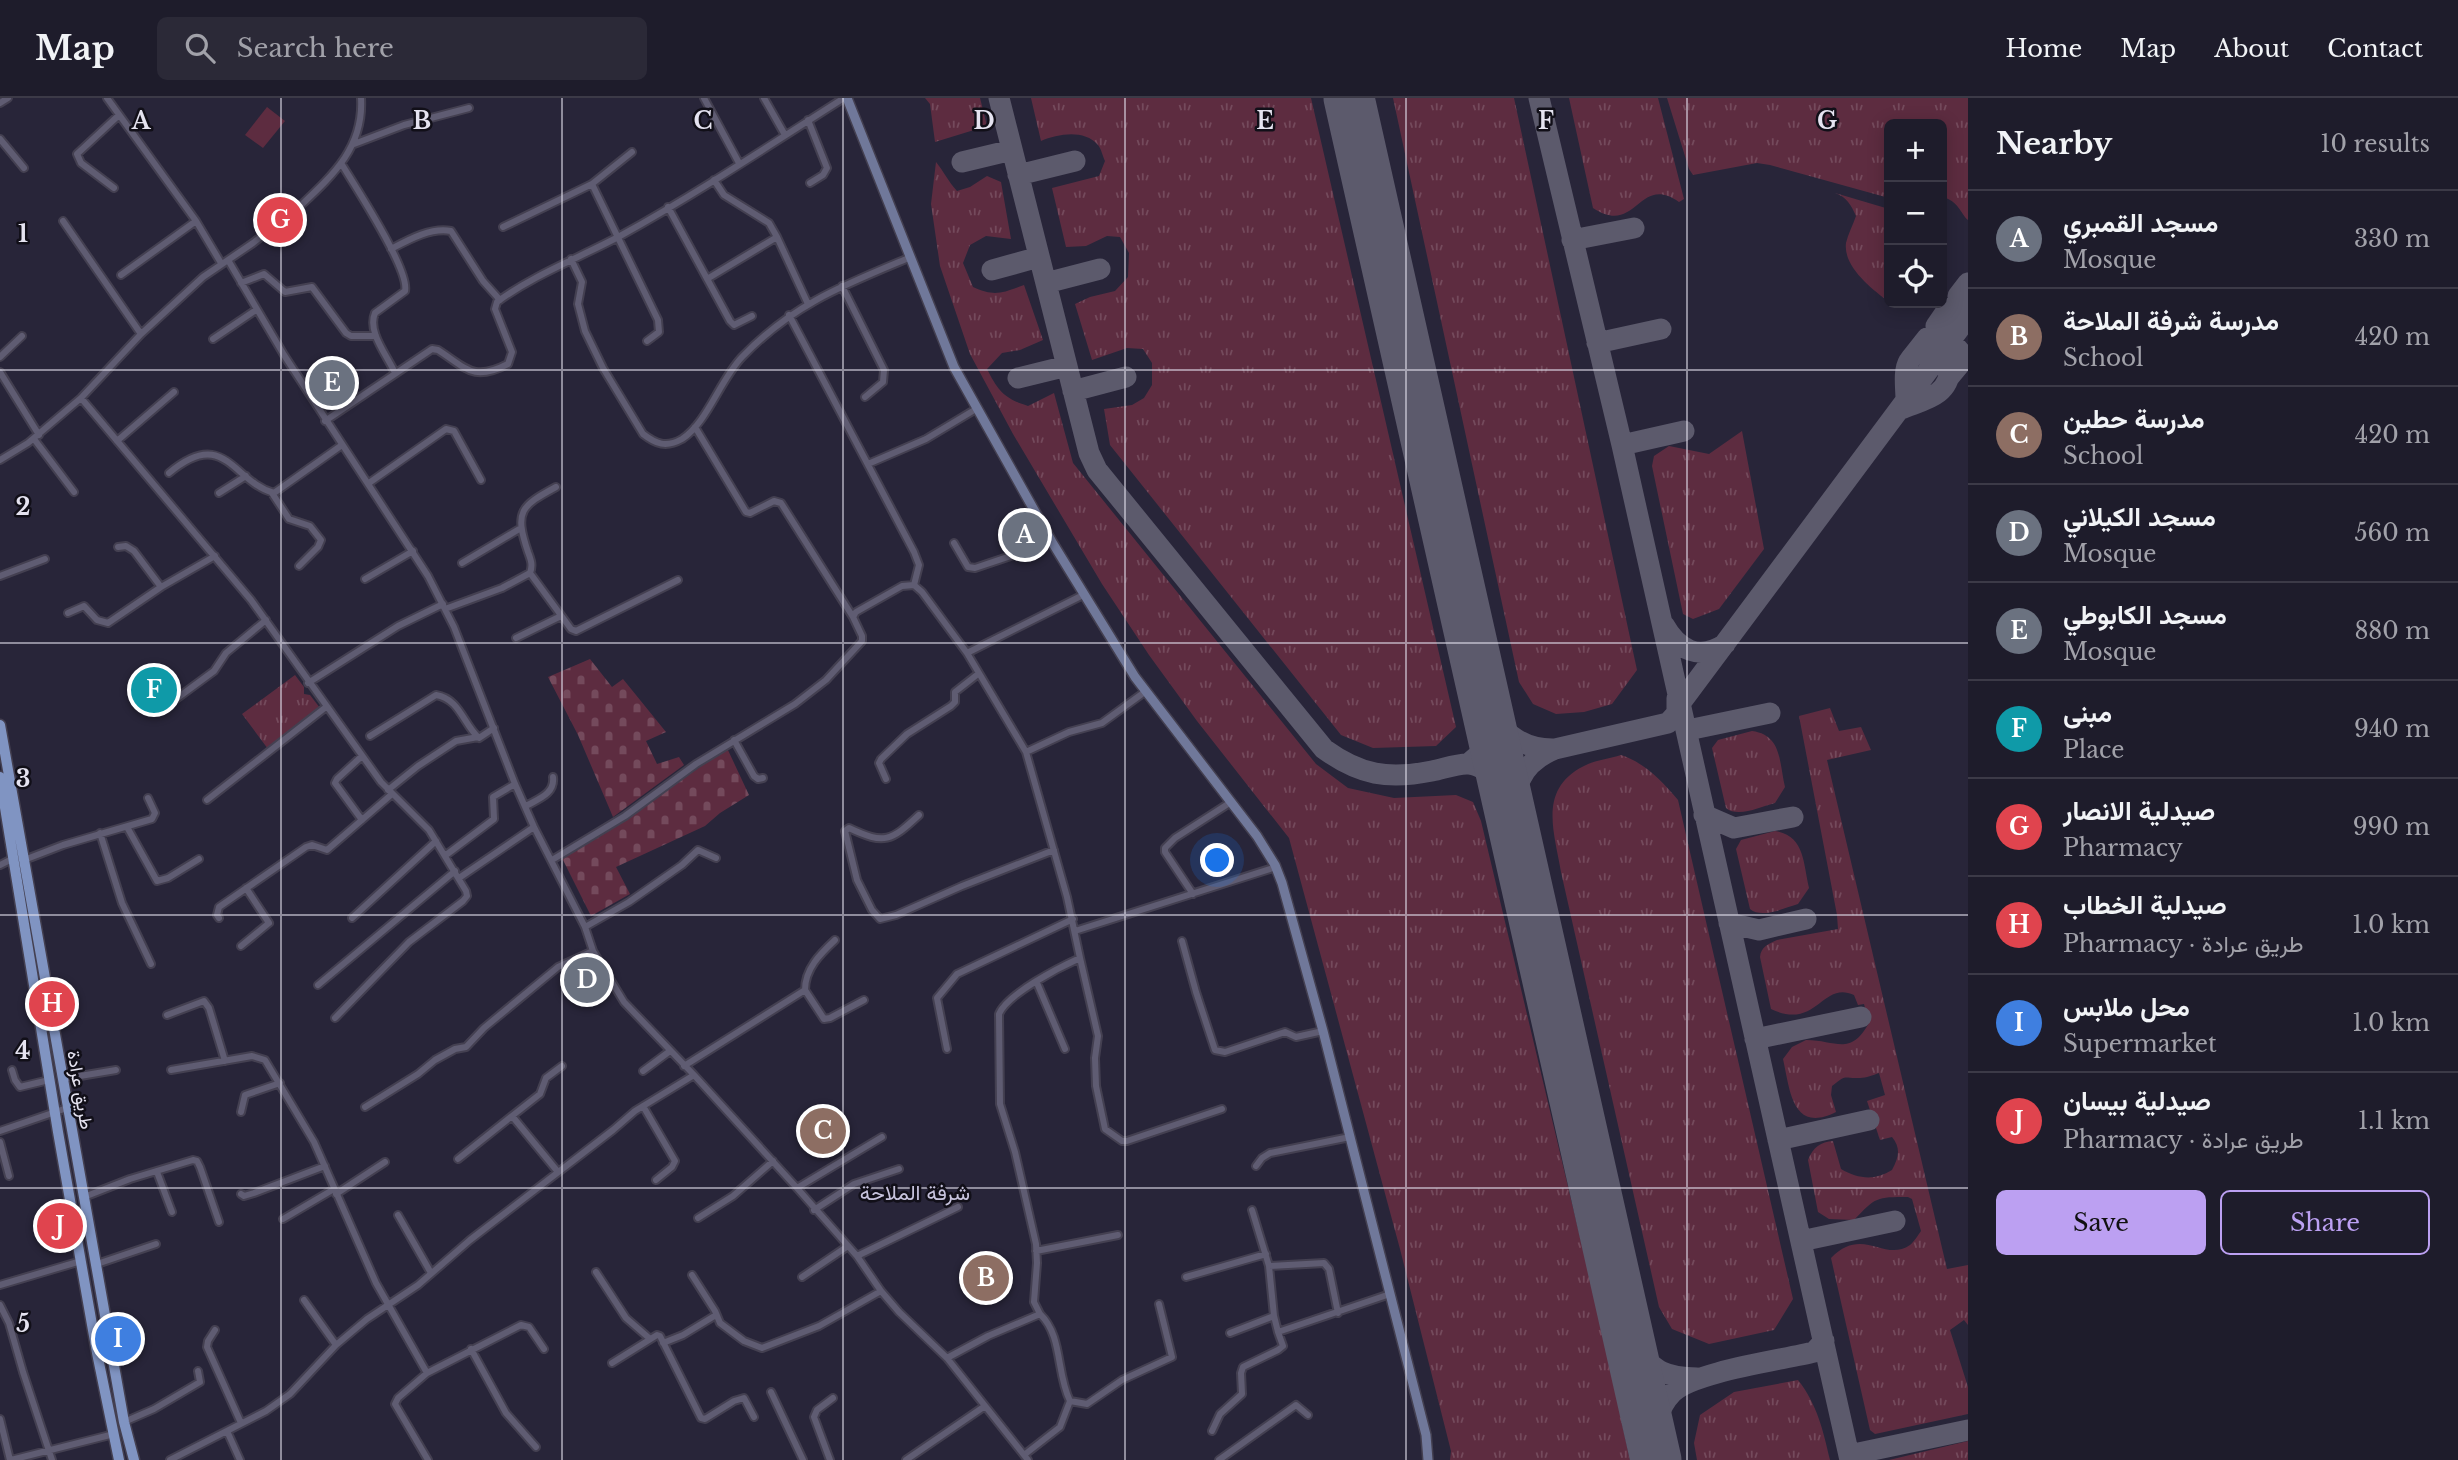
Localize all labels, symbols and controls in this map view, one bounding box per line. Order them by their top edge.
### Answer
search box [157,17,647,80]
text: Map [35,28,115,69]
icon: search [181,29,219,67]
text: Search here [237,32,394,64]
text: Home [2006,34,2082,63]
text: Map [2120,34,2176,63]
text: About [2214,34,2289,63]
text: Contact [2327,34,2423,63]
text: A [131,107,152,135]
text: B [413,107,431,135]
text: C [694,107,712,135]
text: D [973,107,995,135]
text: E [1256,107,1274,135]
text: F [1538,107,1554,135]
text: G [1817,107,1837,135]
map controls [1884,119,1947,308]
button: + [1884,119,1947,182]
text: Nearby [1996,125,2112,162]
text: 10 results [2320,130,2430,158]
button: − [1884,182,1947,245]
pin: G [257,194,303,246]
text: مسجد القمبري [2063,207,2218,239]
text: 1 [18,220,28,248]
text: A [2010,225,2028,253]
text: 330 m [2354,225,2430,253]
button: locate [1884,245,1947,308]
text: Mosque [2063,246,2157,274]
text: مدرسة شرفة الملاحة [2063,305,2279,337]
text: B [2010,323,2028,351]
text: 420 m [2355,323,2430,351]
text: School [2063,344,2144,372]
pin: E [309,357,355,409]
text: مدرسة حطين [2063,403,2205,435]
text: C [2010,421,2028,449]
text: 420 m [2355,421,2430,449]
text: School [2063,442,2144,470]
text: 2 [16,493,30,521]
text: مسجد الكيلاني [2063,501,2216,533]
pin: A [1002,509,1048,561]
text: D [2008,519,2030,547]
text: 560 m [2354,519,2430,547]
text: Mosque [2063,540,2157,568]
text: مسجد الكابوطي [2063,599,2227,631]
text: E [2010,617,2028,645]
text: 880 m [2354,617,2430,645]
text: Mosque [2063,638,2157,666]
pin: F [131,664,177,716]
text: مبنى [2063,697,2112,729]
text: F [2011,715,2027,743]
text: 940 m [2354,715,2430,743]
text: Place [2063,736,2125,764]
text: 3 [16,765,30,793]
text: صيدلية الانصار [2063,795,2215,827]
text: G [2009,813,2029,841]
text: 990 m [2353,813,2430,841]
text: Pharmacy [2063,834,2183,862]
your location [1200,843,1234,877]
text: صيدلية الخطاب [2063,889,2227,921]
text: H [2008,911,2030,939]
text: 1.0 km [2352,911,2430,939]
text: Pharmacy · طريق عرادة [2063,930,2304,958]
pin: D [564,954,610,1006]
pin: H [29,978,75,1030]
text: محل ملابس [2063,991,2190,1023]
text: I [2014,1009,2024,1037]
text: 1.0 km [2352,1009,2430,1037]
text: Supermarket [2063,1030,2217,1058]
text: 4 [15,1037,31,1065]
street label: طريق عرادة [62,1049,98,1131]
text: صيدلية بيسان [2063,1085,2211,1117]
pin: C [800,1105,846,1157]
text: J [2014,1107,2024,1135]
text: 1.1 km [2358,1107,2430,1135]
text: Pharmacy · طريق عرادة [2063,1126,2304,1154]
district label: شرفة الملاحة [860,1180,970,1206]
button: Save [1996,1190,2206,1255]
button: Share [2220,1190,2430,1255]
pin: J [37,1200,83,1252]
pin: B [963,1252,1009,1304]
text: 5 [16,1310,30,1338]
pin: I [95,1313,141,1365]

